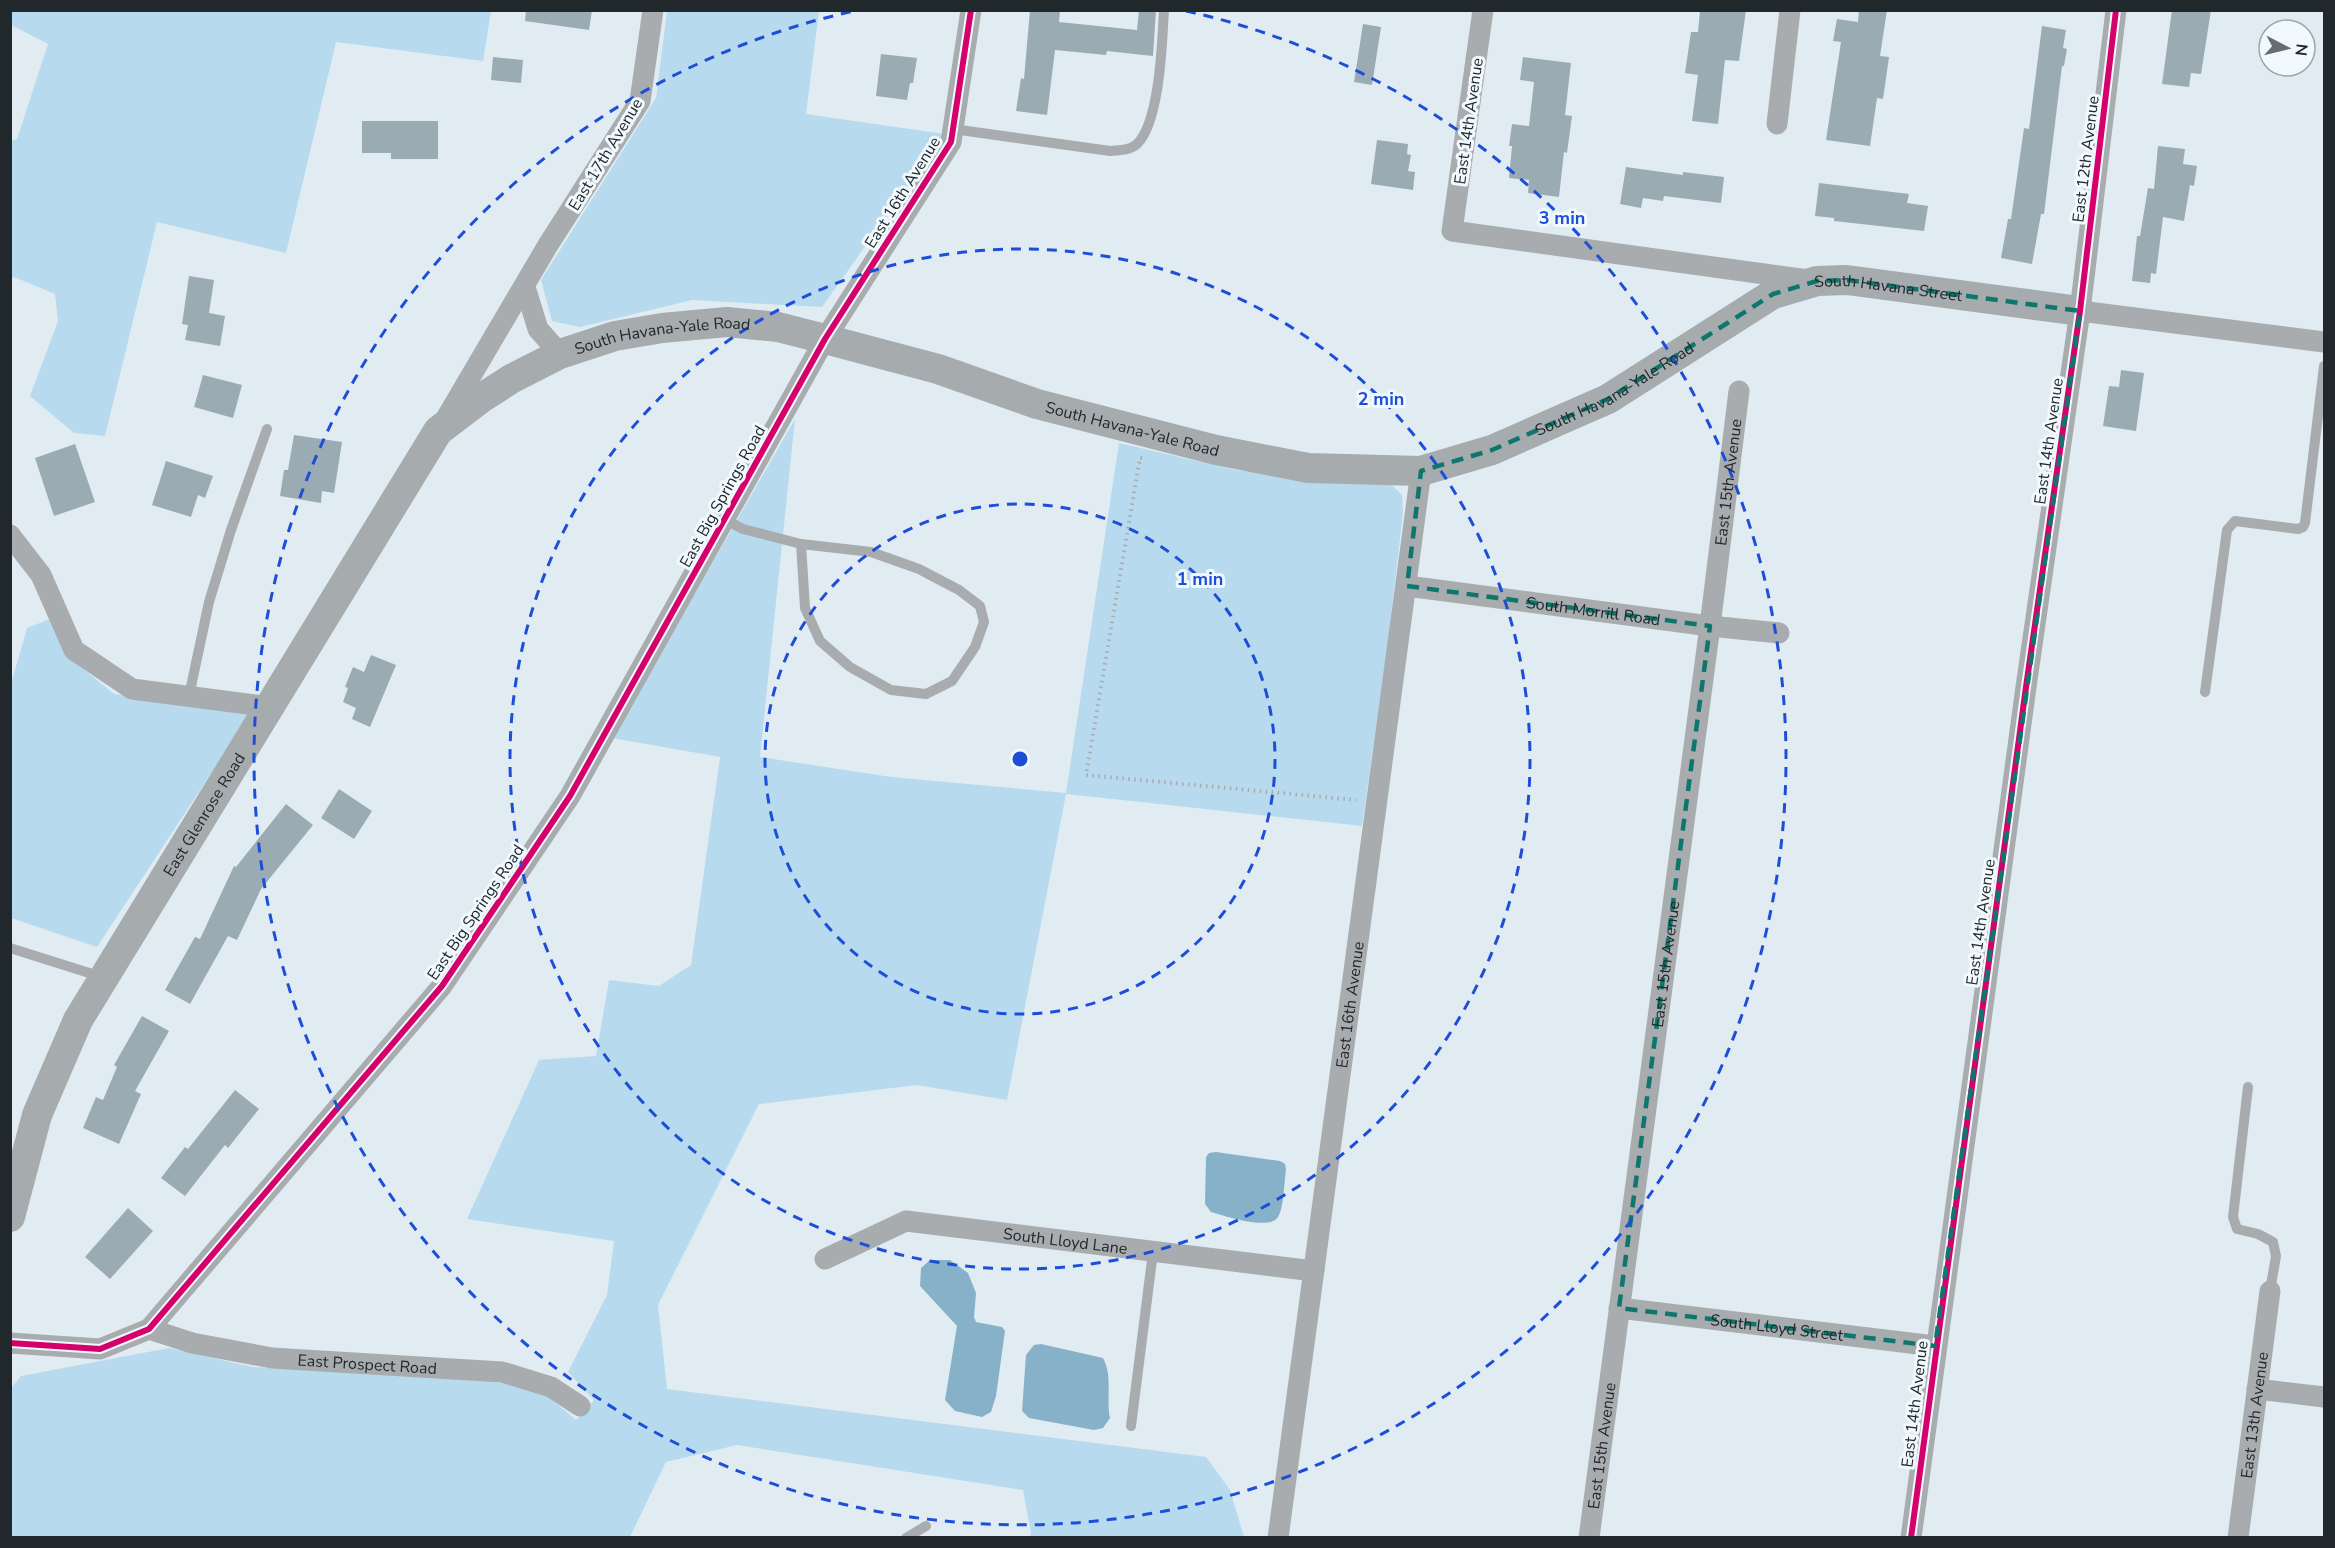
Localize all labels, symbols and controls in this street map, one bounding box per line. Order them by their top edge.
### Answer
north arrow [2257,18,2317,78]
text: N [2289,42,2313,57]
street label: East 14th Avenue [1449,56,1489,186]
street label: East 17th Avenue [564,94,648,215]
street label: East 12th Avenue [2067,95,2105,224]
street label: East 16th Avenue [860,133,946,252]
text: 3 min [1539,206,1585,230]
street label: South Havana Street [1814,270,1964,307]
street label: South Havana-Yale Road [572,312,751,361]
street label: South Havana-Yale Road [1531,337,1698,442]
street label: East 14th Avenue [2029,376,2069,506]
text: 2 min [1358,387,1404,411]
street label: South Havana-Yale Road [1043,397,1221,462]
street label: East 15th Avenue [1710,418,1747,547]
street label: East Big Springs Road [675,422,771,571]
text: 1 min [1177,567,1223,591]
street label: South Morrill Road [1525,592,1662,631]
street label: East Glenrose Road [158,749,251,881]
centre of rings [1010,749,1030,769]
street label: East Big Springs Road [422,840,529,985]
street label: East 14th Avenue [1961,857,2001,987]
street label: East 15th Avenue [1647,899,1685,1029]
street label: East 16th Avenue [1331,940,1370,1070]
street label: South Lloyd Lane [1002,1223,1129,1260]
street label: South Lloyd Street [1709,1309,1845,1347]
street label: East 14th Avenue [1896,1340,1934,1469]
street label: East Prospect Road [297,1350,437,1380]
street label: East 13th Avenue [2236,1350,2274,1480]
street label: East 15th Avenue [1583,1381,1622,1511]

